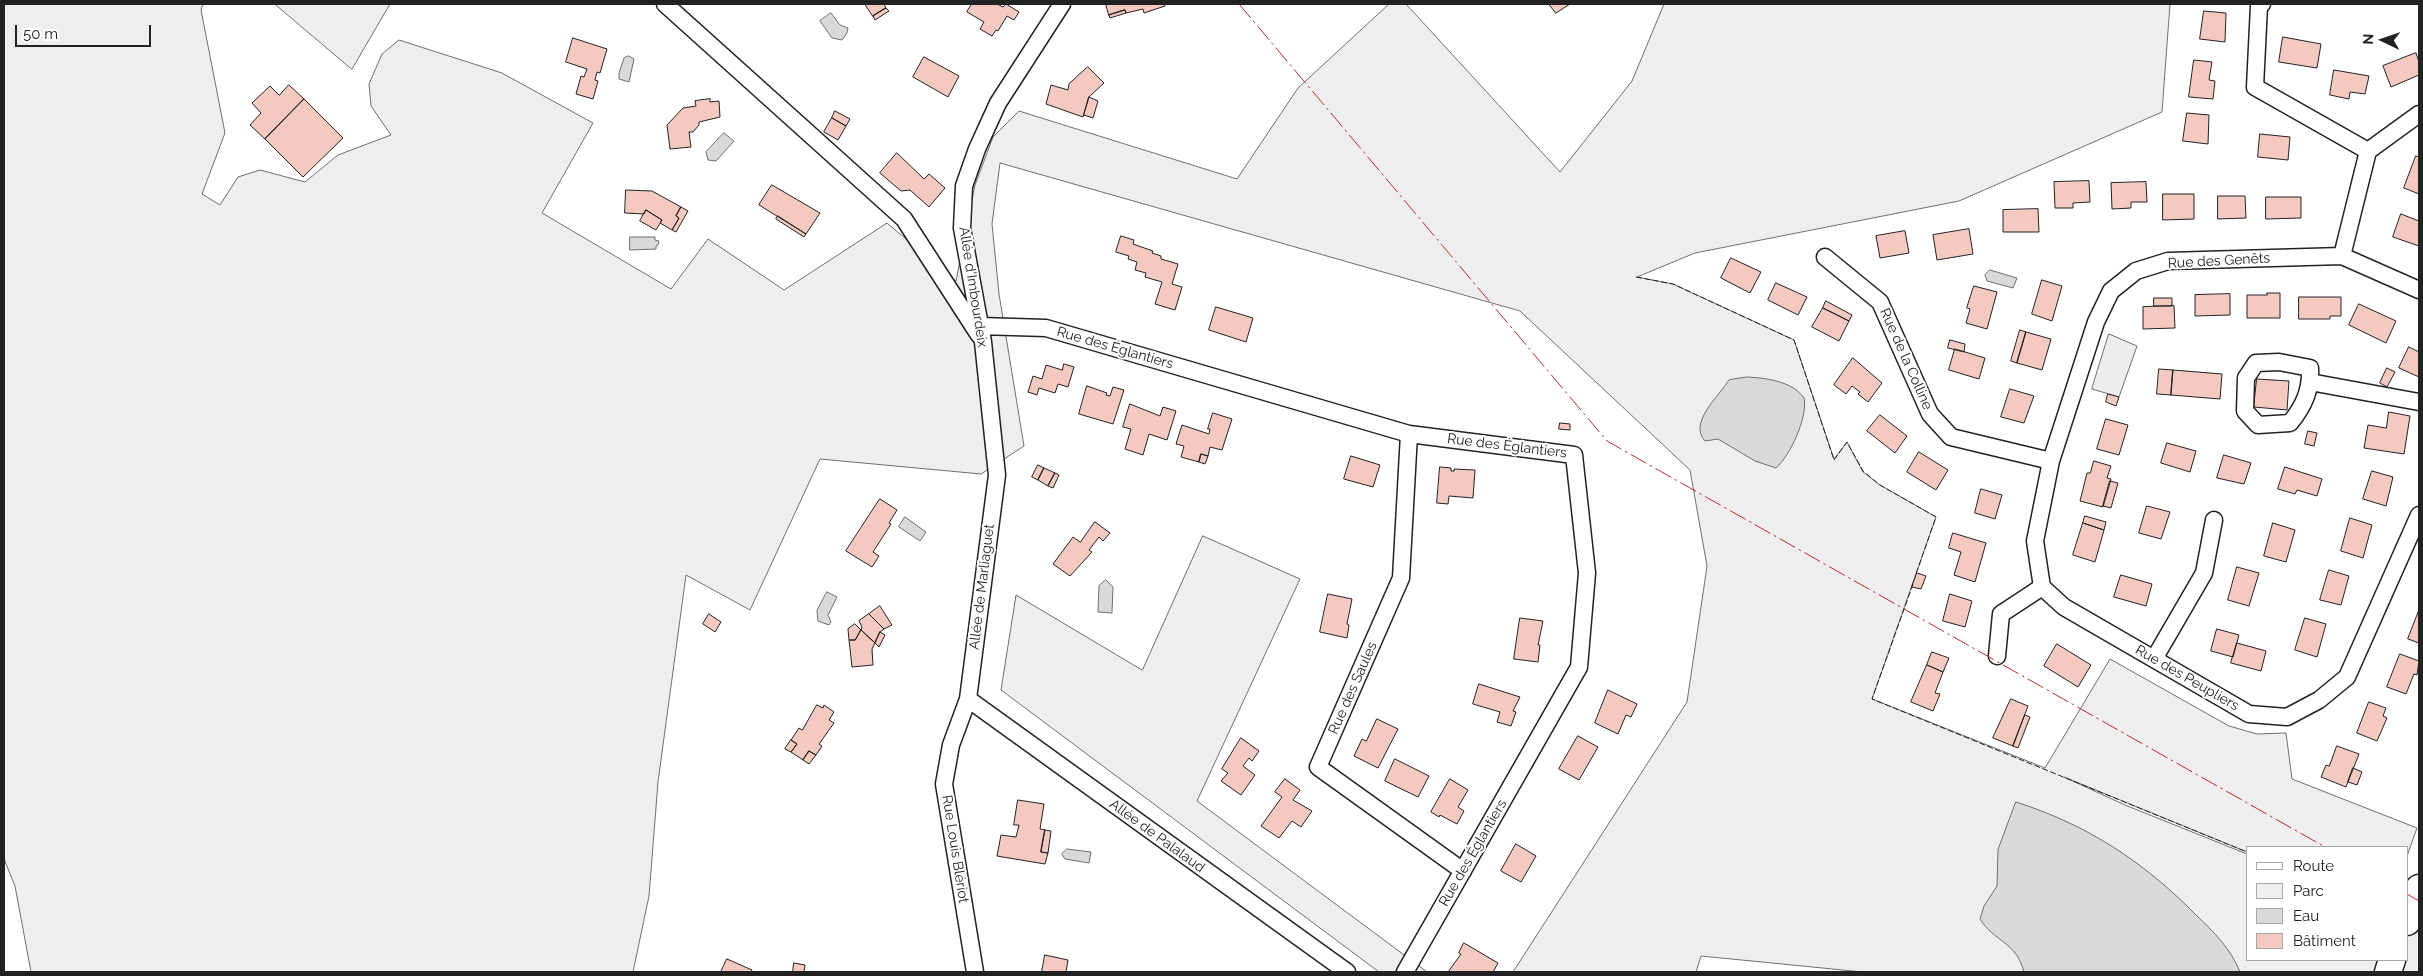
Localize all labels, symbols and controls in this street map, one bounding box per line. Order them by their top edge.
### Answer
scale bar [18,15,154,47]
north arrow [2358,15,2408,65]
text: 50 m [23,25,58,43]
text: N [2360,33,2376,45]
street label: Allée d'Imbourdeix [955,225,991,349]
street label: Rue des Genêts [2167,250,2271,272]
street label: Rue de la Colline [1876,306,1936,412]
street label: Rue des Églantiers [1055,323,1175,373]
street label: Rue des Églantiers [1446,430,1568,462]
street label: Allée de Marliaguet [966,523,998,651]
street label: Rue des Saules [1325,639,1381,737]
street label: Rue des Peupliers [2132,642,2242,714]
street label: Rue Louis Blériot [938,794,972,904]
street label: Allée de Palalaud [1106,796,1208,876]
street label: Rue des Églantiers [1436,797,1510,909]
legend [2246,846,2408,961]
text: Route [2293,857,2334,875]
text: Parc [2293,882,2324,900]
text: Eau [2293,907,2319,925]
text: Bâtiment [2293,932,2356,950]

